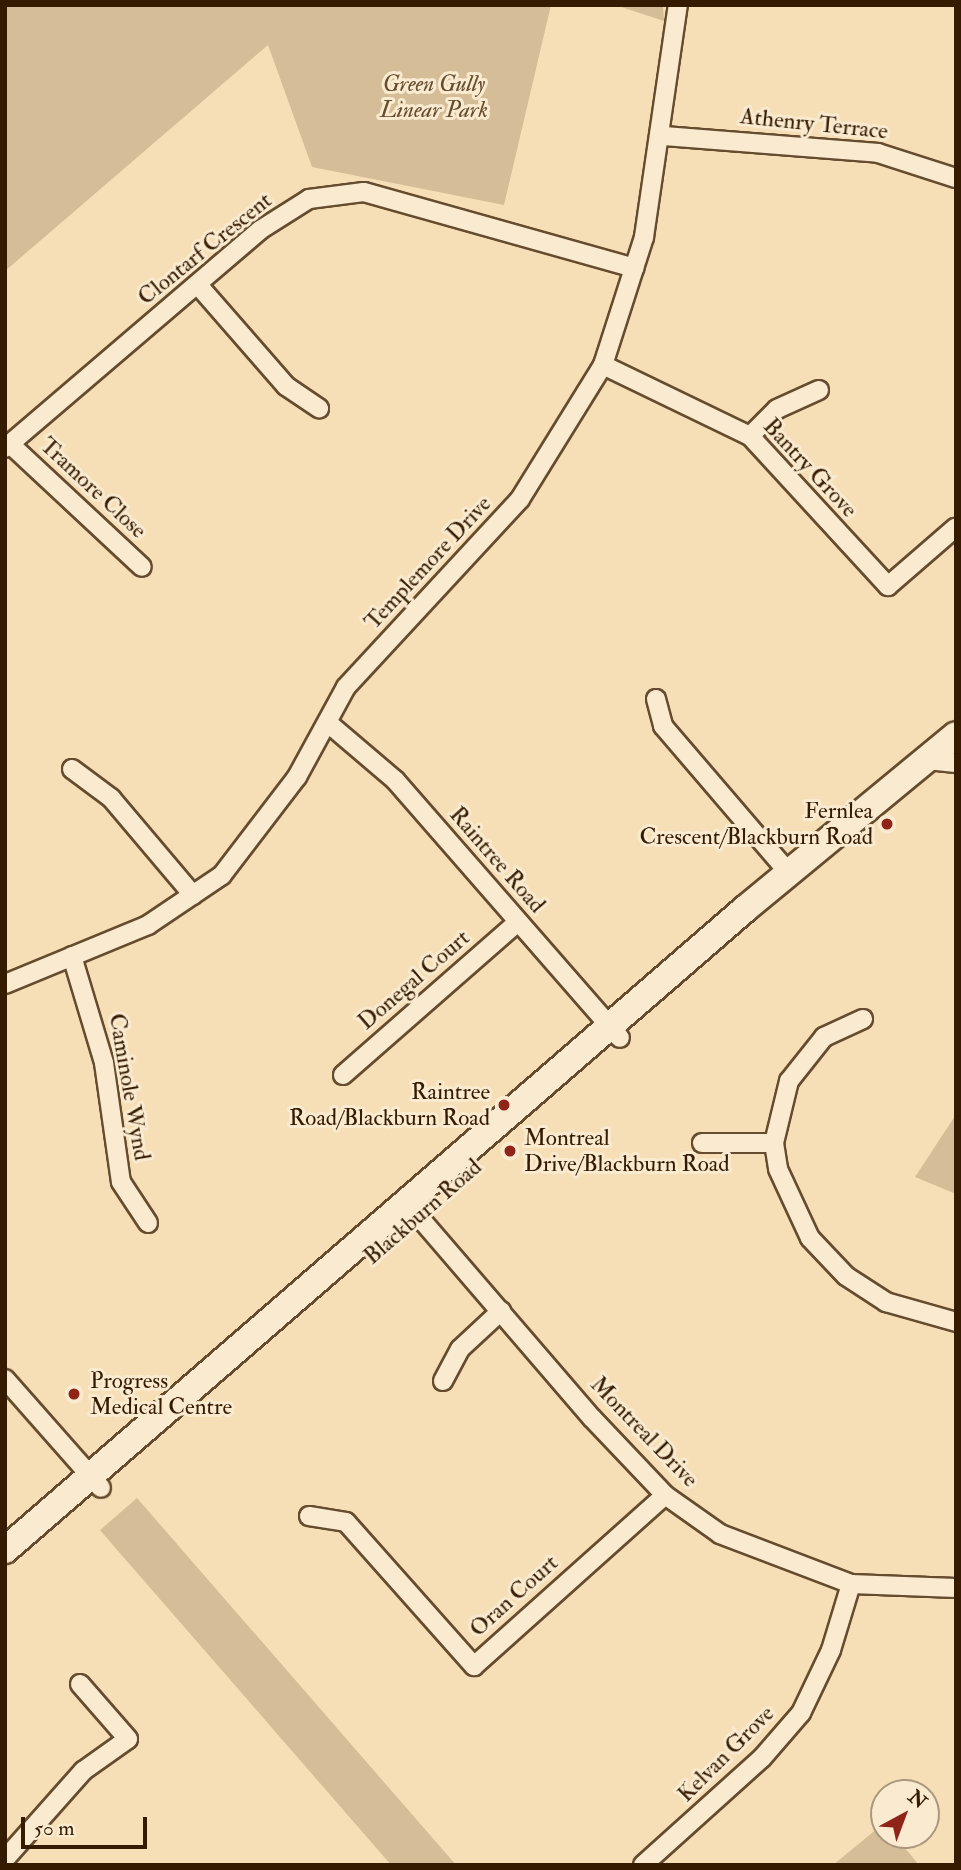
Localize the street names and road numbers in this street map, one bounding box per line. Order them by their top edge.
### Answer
street label: Athenry Terrace [739,103,889,145]
street label: Clontarf Crescent [133,187,277,311]
street label: Bantry Grove [757,413,863,523]
street label: Tramore Close [34,432,152,544]
street label: Templemore Drive [359,490,497,636]
street label: Raintree Road [443,801,551,919]
street label: Donegal Court [353,924,475,1036]
street label: Caminole Wynd [102,1011,156,1163]
street label: Blackburn Road [359,1153,487,1271]
street label: Montreal Drive [584,1371,704,1493]
street label: Oran Court [464,1549,564,1643]
street label: Kelvan Grove [672,1700,780,1808]

